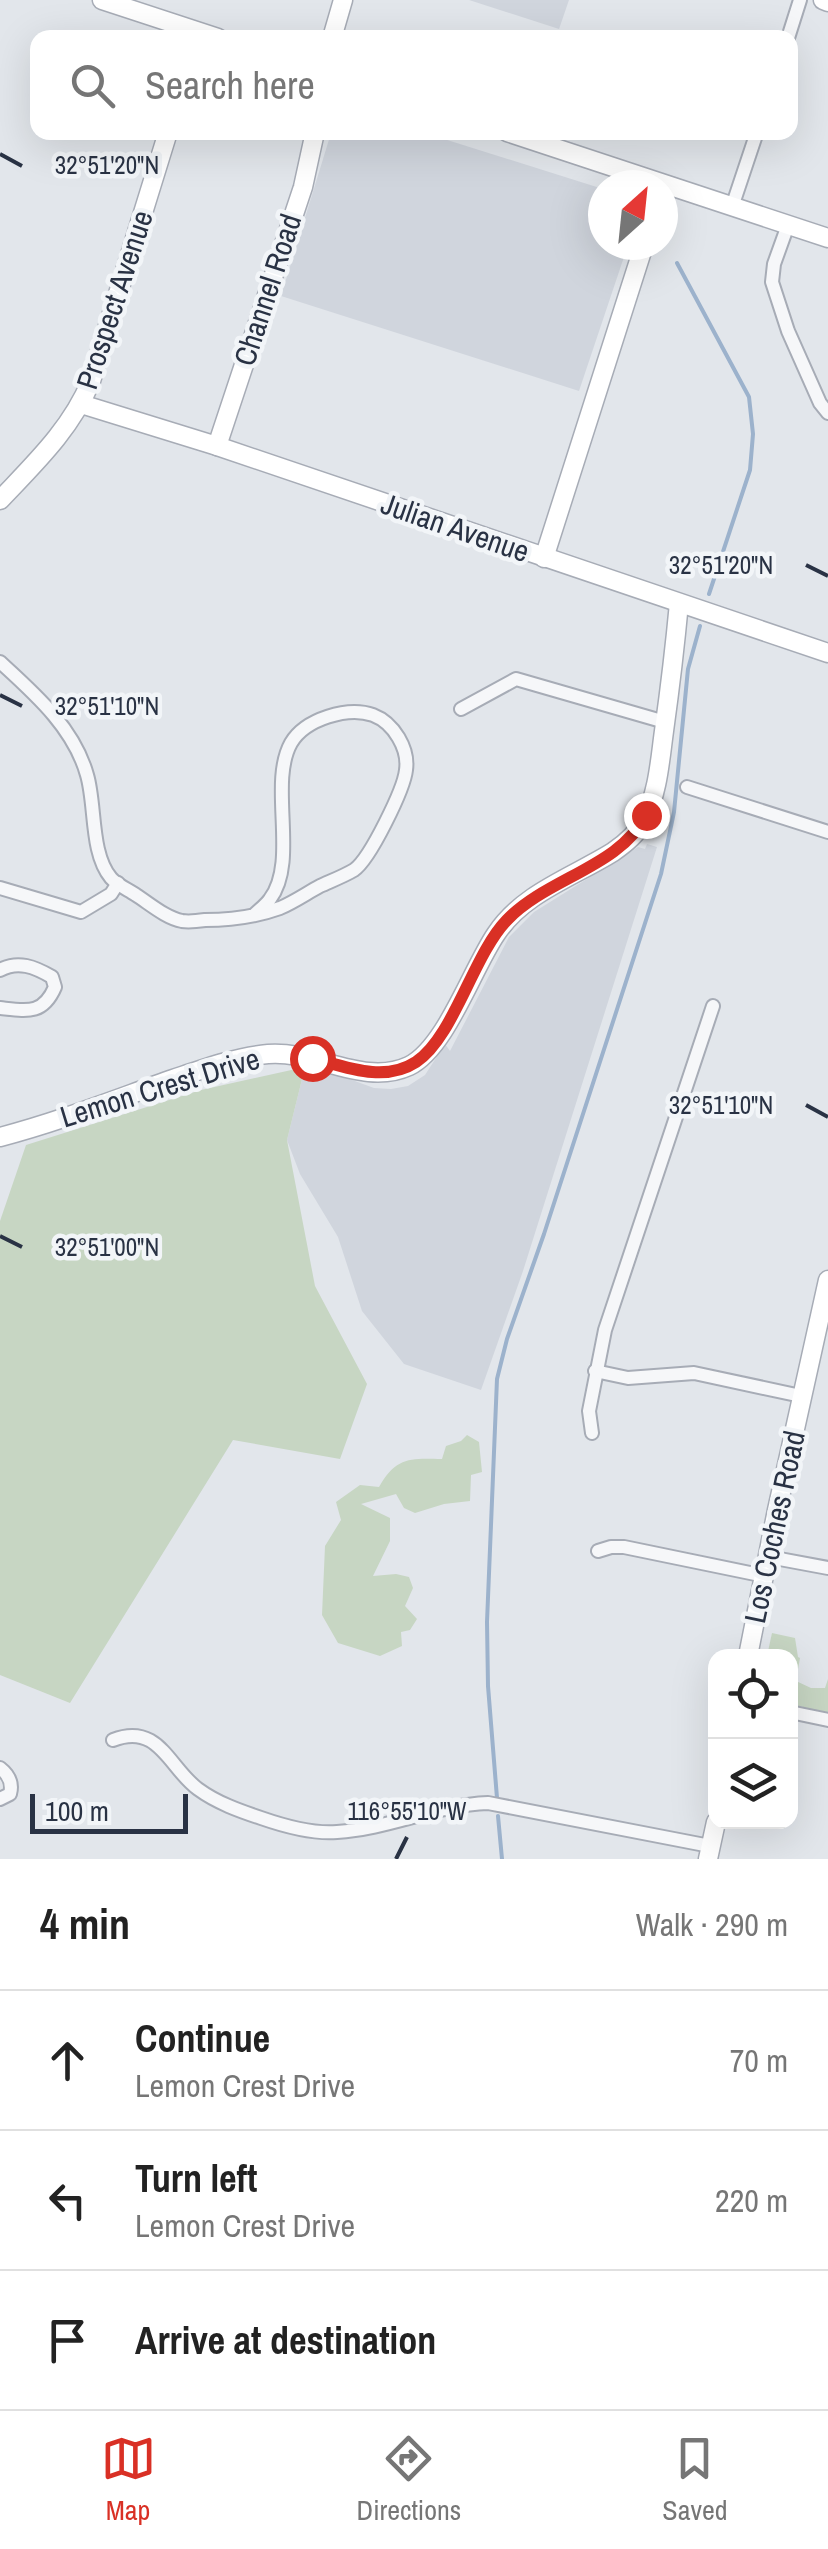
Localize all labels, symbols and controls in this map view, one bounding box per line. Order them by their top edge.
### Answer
search box [30,30,798,140]
icon: search [65,58,120,113]
text: Search here [145,60,315,111]
text: 32°51'20"N [55,148,159,182]
north arrow [588,170,678,260]
street label: Prospect Avenue [66,205,162,394]
street label: Channel Road [224,209,310,371]
street label: Julian Avenue [376,483,535,571]
text: 32°51'20"N [669,548,773,582]
text: 32°51'10"N [55,689,159,723]
route end [624,793,670,839]
route start [290,1036,336,1082]
street label: Lemon Crest Drive [55,1038,264,1136]
text: 32°51'10"N [669,1088,773,1122]
text: 32°51'00"N [55,1230,159,1264]
street label: Los Coches Road [734,1427,814,1627]
map controls [708,1649,798,1829]
button: locate [708,1649,798,1739]
button: layers [708,1739,798,1829]
scale bar [30,1789,188,1834]
text: 100 m [45,1792,109,1830]
text: 116°55'10"W [348,1794,467,1828]
text: 4 min [40,1896,130,1952]
text: Walk · 290 m [636,1903,788,1946]
text: Continue [135,2013,270,2064]
icon: ahead [40,2033,95,2088]
text: 70 m [730,2039,788,2082]
text: Lemon Crest Drive [135,2064,355,2107]
text: Turn left [135,2153,257,2204]
icon: left [40,2173,95,2228]
text: 220 m [715,2179,788,2222]
text: Lemon Crest Drive [135,2204,355,2247]
icon: arrive [40,2313,95,2368]
text: Arrive at destination [135,2315,436,2366]
tab: Map [101,2431,156,2529]
tab: Directions [357,2431,461,2529]
tab: Saved [662,2431,727,2529]

